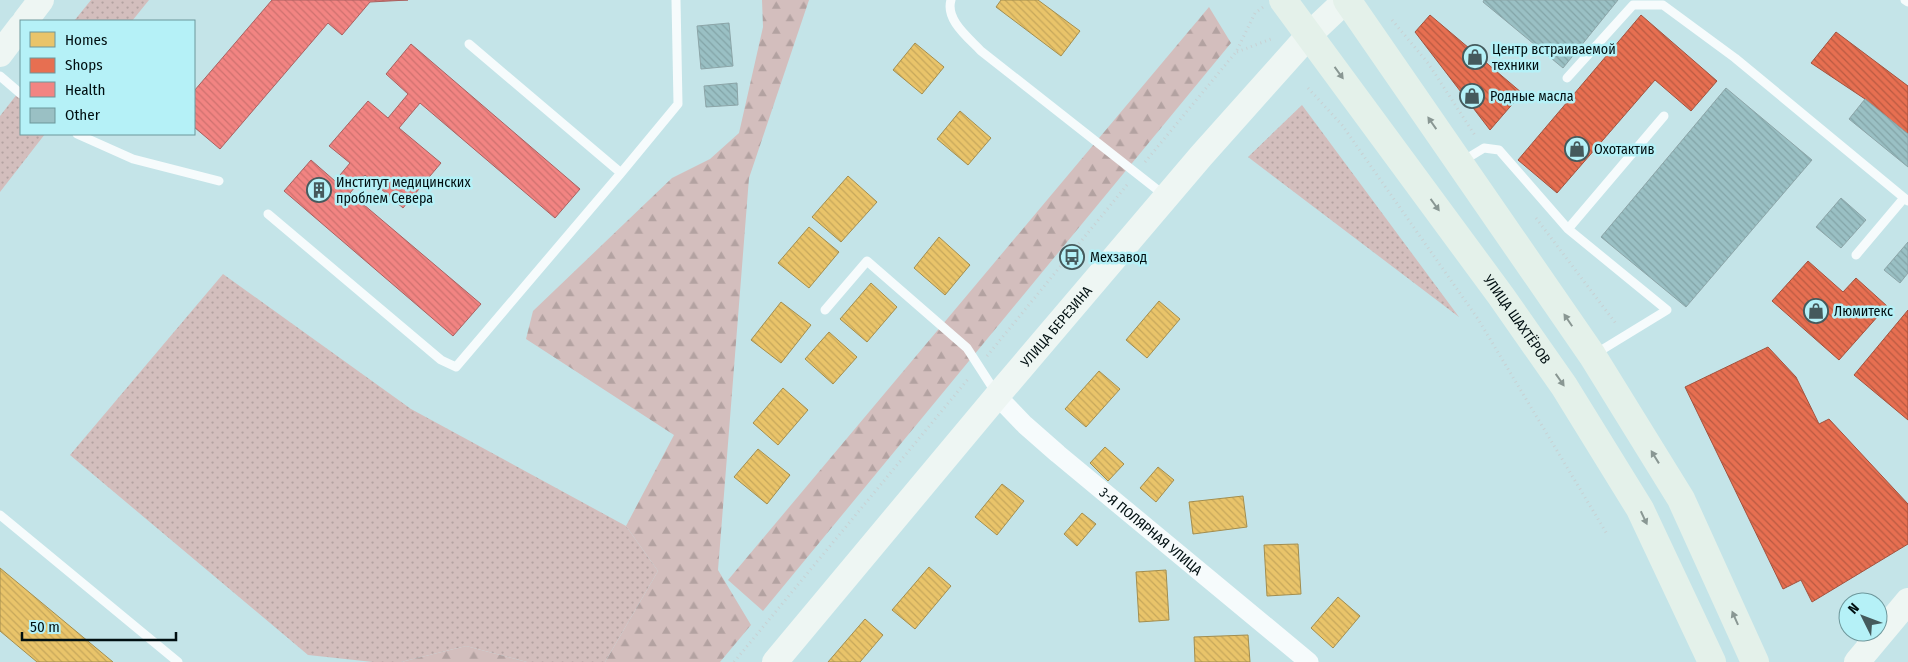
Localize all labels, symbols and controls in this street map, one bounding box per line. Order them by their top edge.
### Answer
legend [20,20,195,135]
text: Homes [65,31,107,49]
place label: Центр встраиваемой техники [1492,41,1616,74]
shop icon: Центр встраиваемой техники [1462,44,1488,70]
text: Shops [65,56,103,74]
one-way arrow [1334,67,1344,80]
text: Health [65,81,105,99]
shop icon: Родные масла [1459,83,1485,109]
place label: Родные масла [1490,88,1574,105]
text: Other [65,106,101,124]
one-way arrow [1427,116,1437,129]
shop icon: Охотактив [1564,136,1590,162]
place label: Охотактив [1594,141,1655,158]
place label: Институт медицинских проблем Севера [336,174,471,207]
building icon: Институт медицинских проблем Севера [306,177,332,203]
one-way arrow [1430,198,1440,211]
bus stop icon: Мехзавод [1059,244,1085,270]
place label: Мехзавод [1090,249,1147,266]
street label: УЛИЦА ШАХТЁРОВ [1479,271,1555,367]
street label: УЛИЦА БЕРЕЗИНА [1016,282,1096,371]
shop icon: Люмитекс [1803,298,1829,324]
place label: Люмитекс [1834,303,1893,320]
one-way arrow [1563,313,1573,326]
one-way arrow [1555,373,1565,386]
one-way arrow [1650,450,1660,463]
street label: 3-Я ПОЛЯРНАЯ УЛИЦА [1096,484,1206,579]
one-way arrow [1640,511,1648,525]
north arrow [1838,592,1888,642]
text: N [1845,600,1863,617]
scale bar [22,610,176,642]
one-way arrow [1731,611,1739,625]
text: 50 m [30,618,60,636]

